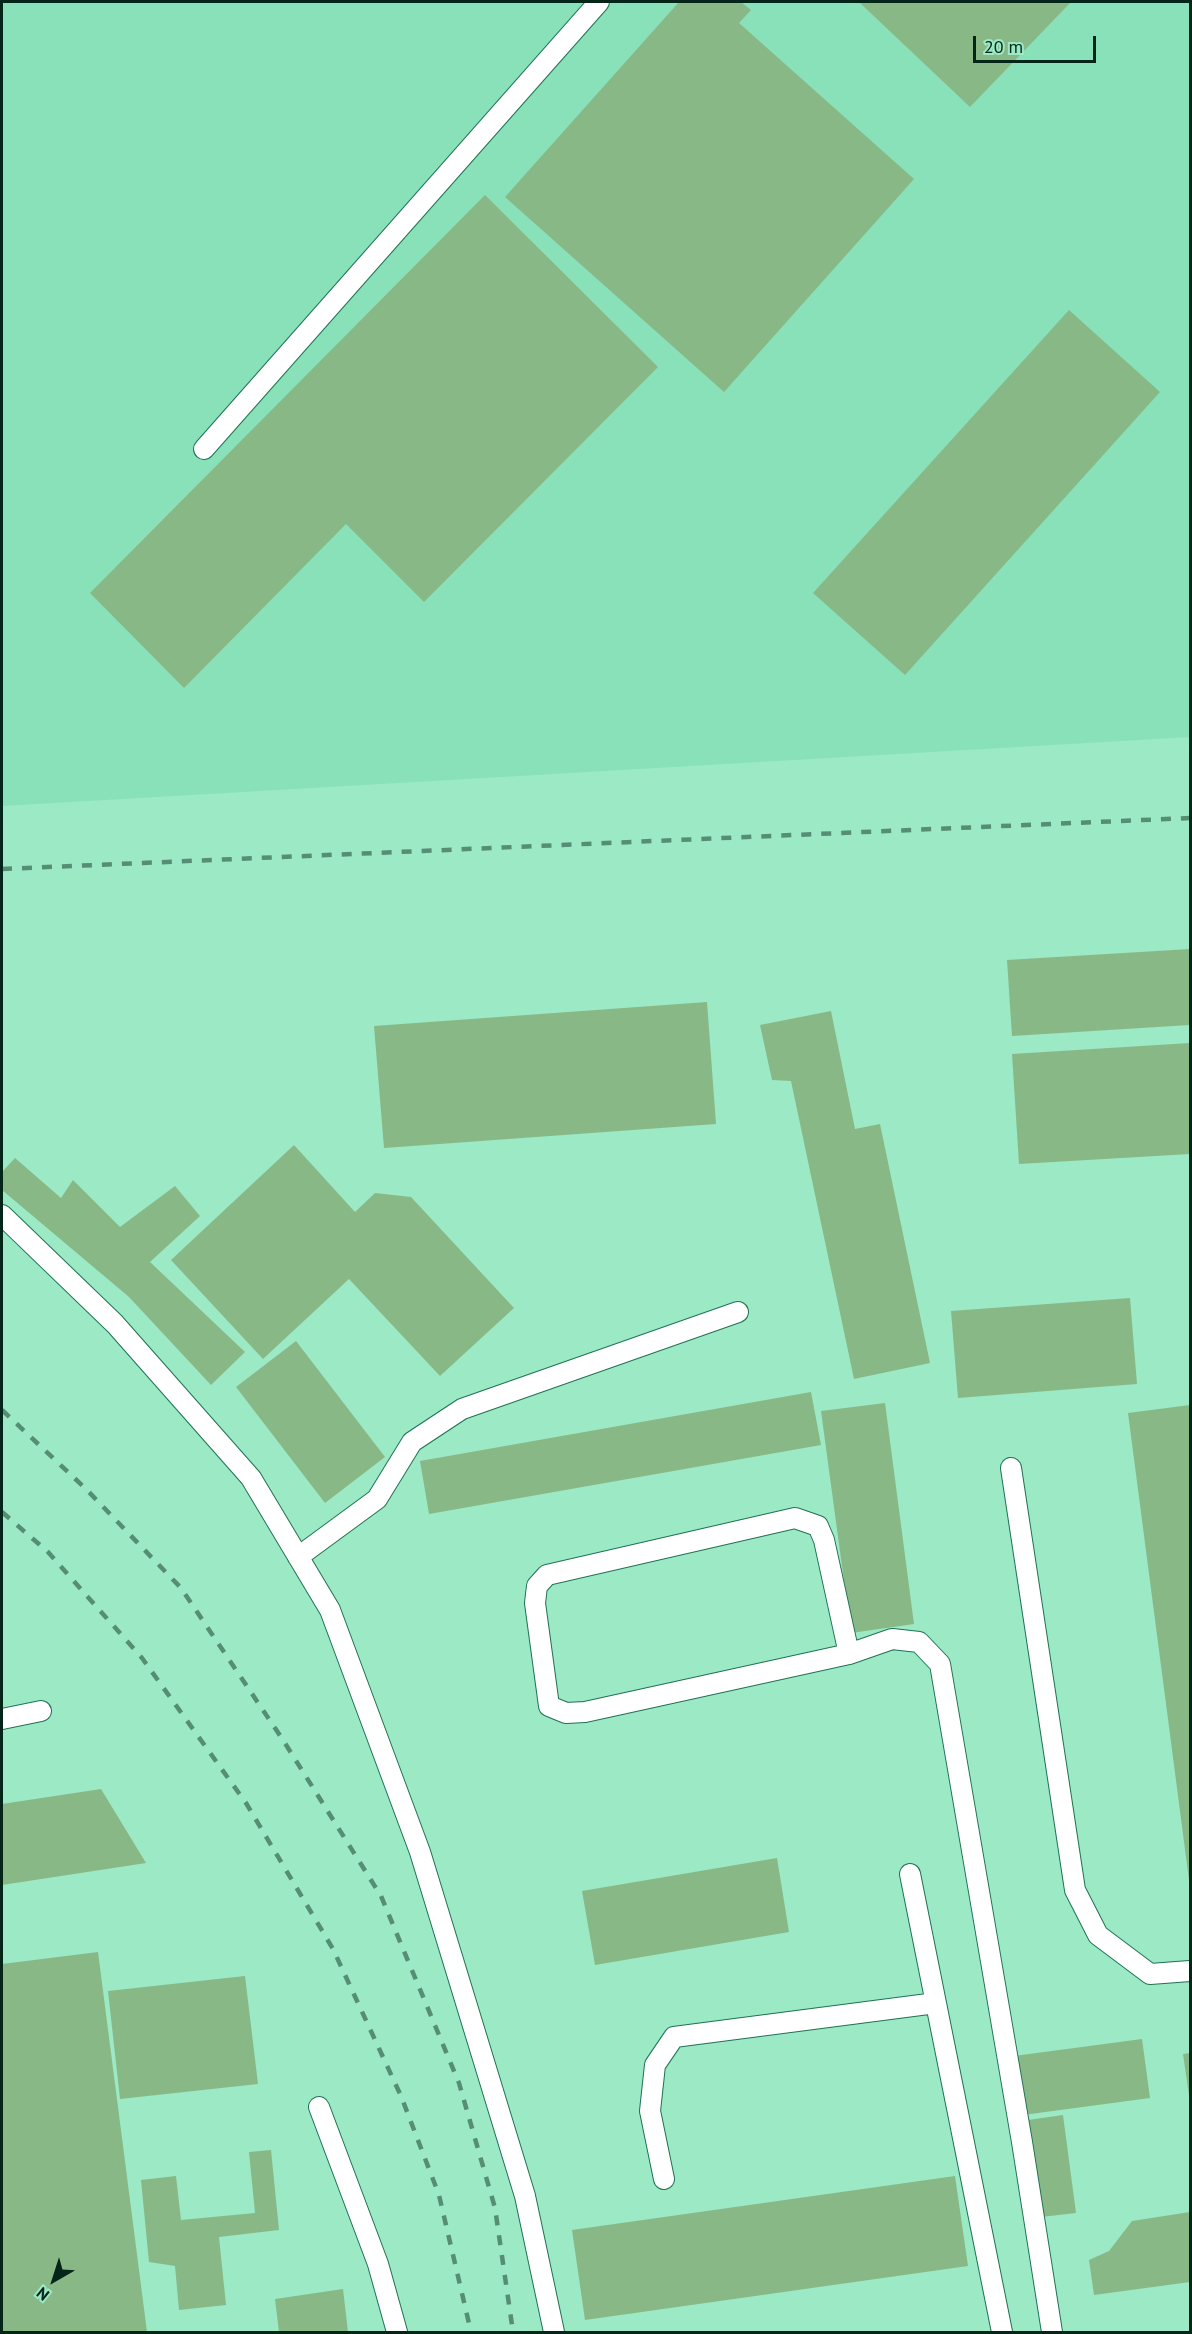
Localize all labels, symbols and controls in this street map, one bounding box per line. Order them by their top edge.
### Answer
scale bar [976,24,1099,62]
text: 20 m [984,35,1023,58]
north arrow [24,2250,84,2310]
text: N [32,2283,53,2305]

